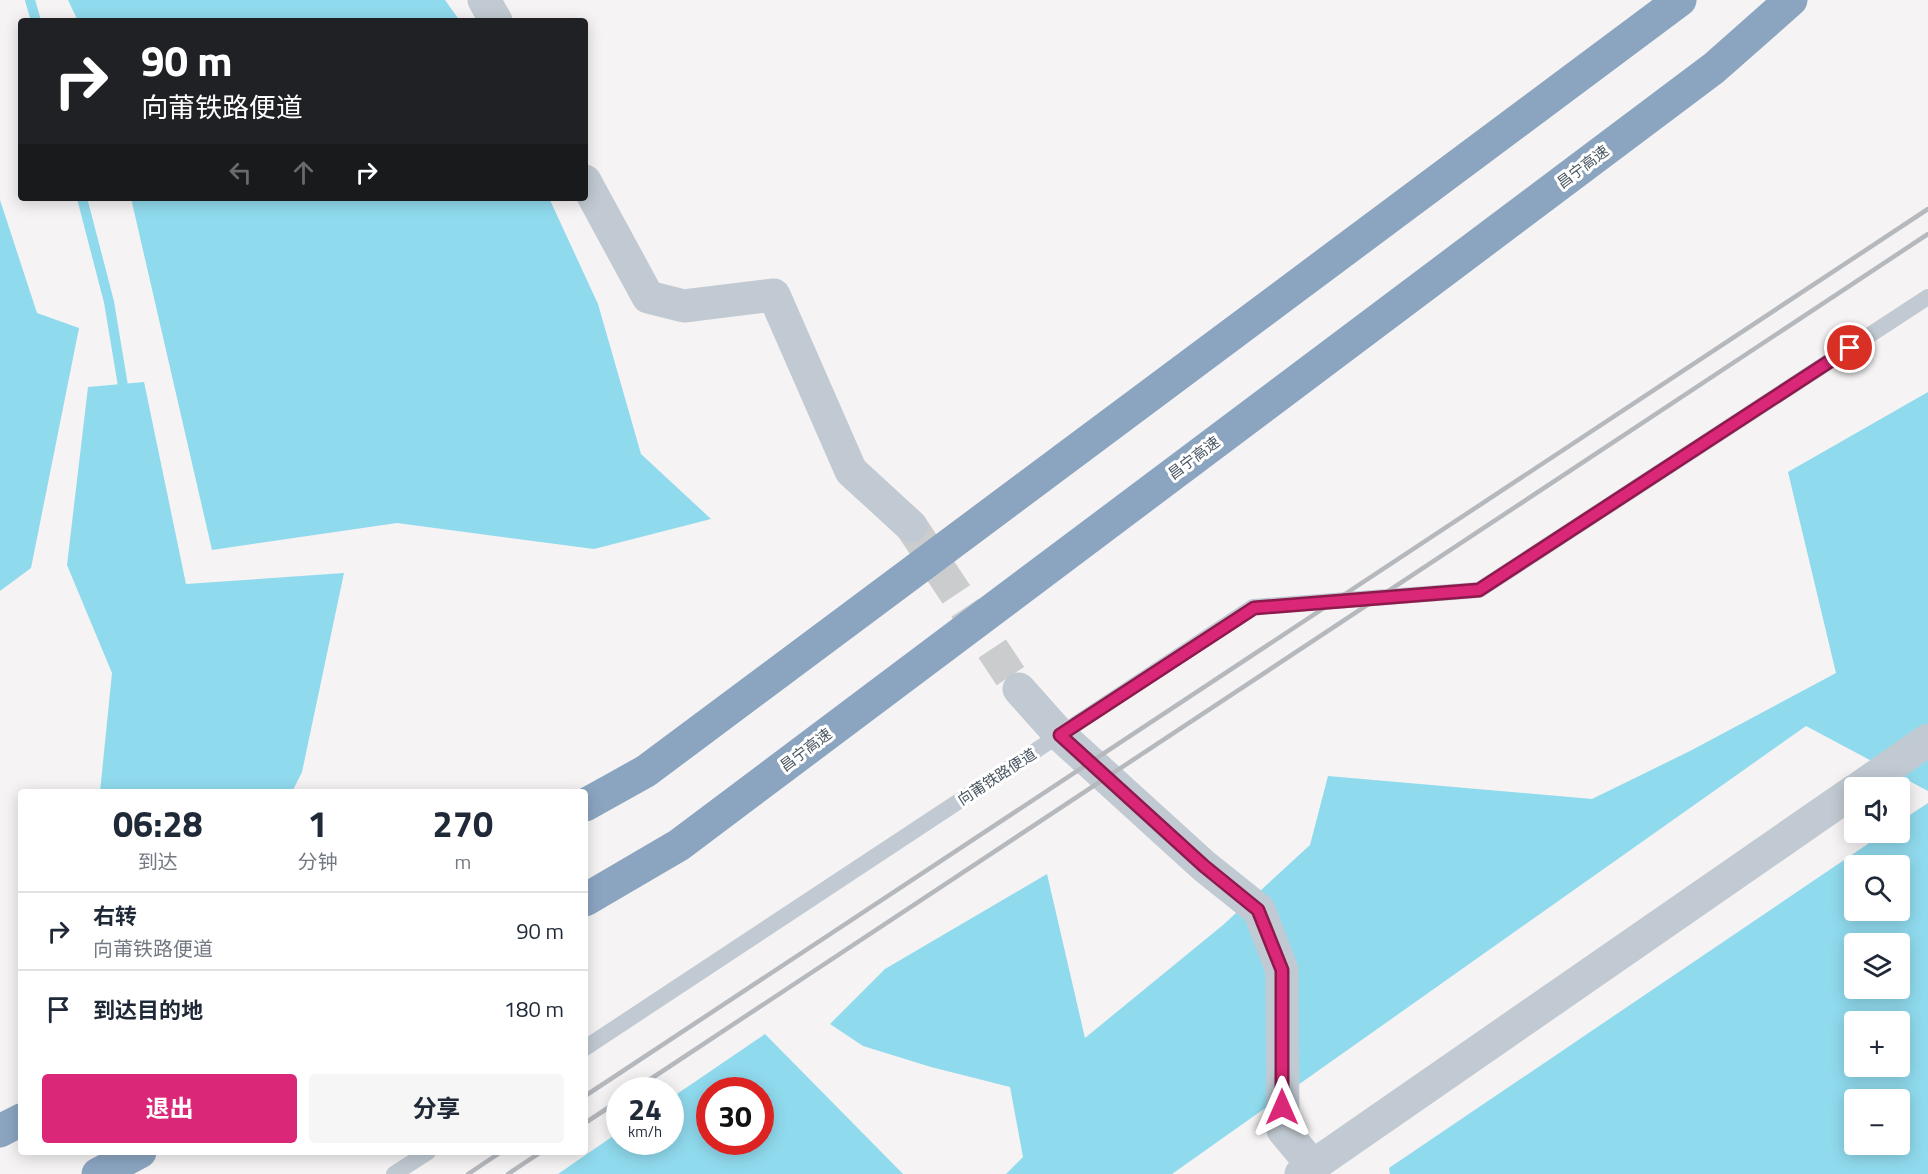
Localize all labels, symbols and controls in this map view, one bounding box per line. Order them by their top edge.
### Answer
text: 90 m [141,28,233,92]
icon: right [42,42,120,120]
text: 向莆铁路便道 [141,86,303,127]
street label: 昌宁高速 [1552,139,1614,194]
icon: left [224,156,257,189]
icon: ahead [287,156,320,189]
icon: right [350,156,383,189]
pin [1824,322,1875,373]
icon: arrive [1833,331,1866,364]
street label: 昌宁高速 [1163,430,1225,485]
street label: 昌宁高速 [775,722,837,777]
street label: 向莆铁路便道 [953,742,1041,811]
map controls [1844,777,1910,1155]
button: sound [1844,777,1910,843]
text: 06:28 [113,796,203,851]
text: 1 [308,796,328,851]
text: 270 [433,796,493,851]
text: 到达 [138,846,178,877]
text: 分钟 [298,846,338,877]
text: m [454,846,471,877]
button: search [1844,855,1910,921]
text: 右转 [93,899,137,933]
text: 90 m [516,914,564,948]
icon: right [42,915,75,948]
text: 向莆铁路便道 [93,933,213,964]
button: layers [1844,933,1910,999]
text: 180 m [504,992,564,1026]
icon: arrive [42,993,75,1026]
text: 到达目的地 [93,993,203,1027]
button: + [1844,1011,1910,1077]
button: 退出 [42,1074,297,1143]
button: 分享 [309,1074,564,1143]
position arrow [1250,1075,1314,1139]
speed limit sign: 30 [696,1077,774,1155]
text: 24 [628,1086,662,1132]
button: − [1844,1089,1910,1155]
text: km/h [628,1120,662,1143]

